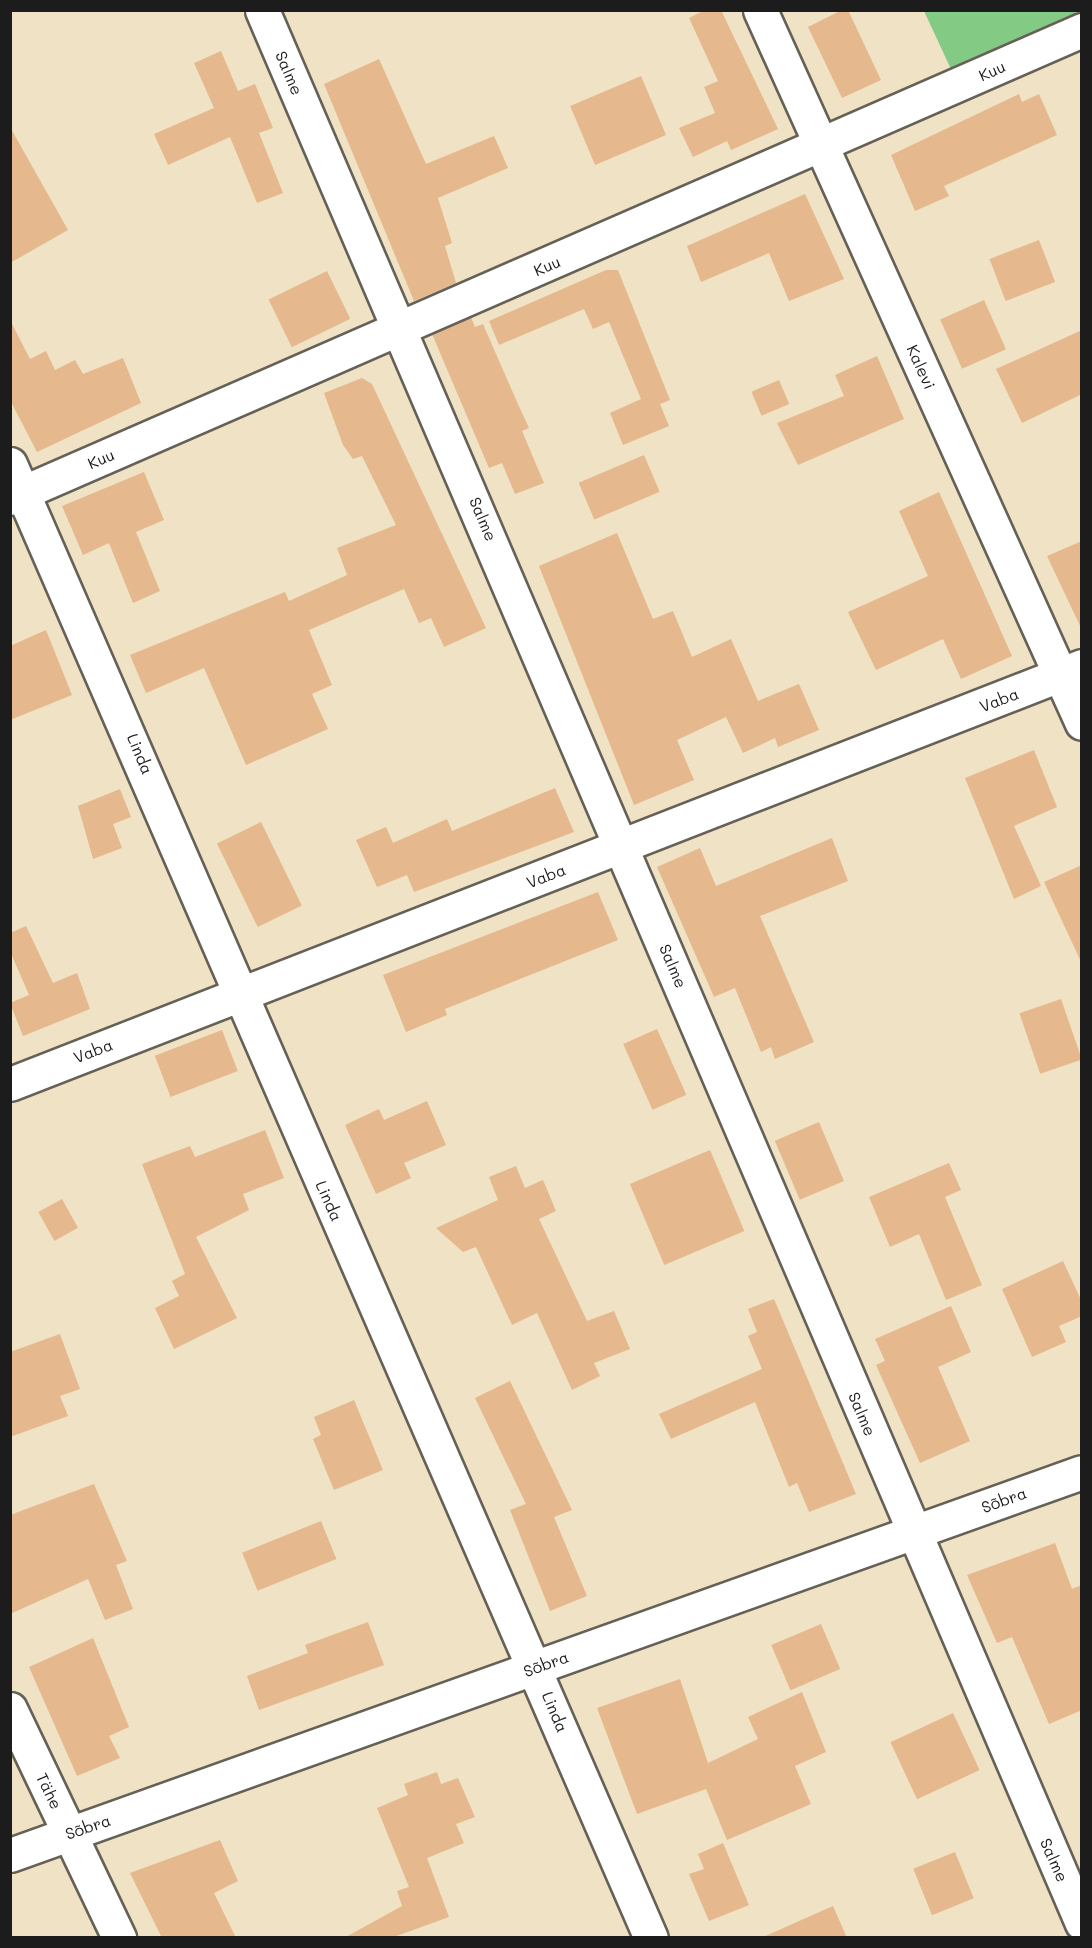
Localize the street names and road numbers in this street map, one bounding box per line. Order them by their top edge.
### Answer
street label: Salme [271,48,307,98]
street label: Kuu [976,57,1008,85]
street label: Kuu [531,252,563,280]
street label: Kalevi [903,342,939,392]
street label: Kuu [85,445,117,473]
street label: Salme [465,494,501,544]
street label: Vaba [977,684,1021,716]
street label: Linda [123,731,157,777]
street label: Vaba [524,860,568,892]
street label: Salme [655,941,691,991]
street label: Vaba [71,1035,115,1067]
street label: Linda [312,1178,346,1224]
street label: Salme [844,1389,880,1439]
street label: Sõbra [979,1483,1029,1517]
street label: Sõbra [521,1647,571,1681]
street label: Linda [538,1689,572,1735]
street label: Tähe [32,1770,66,1812]
street label: Sõbra [63,1810,113,1844]
street label: Salme [1036,1835,1072,1885]

